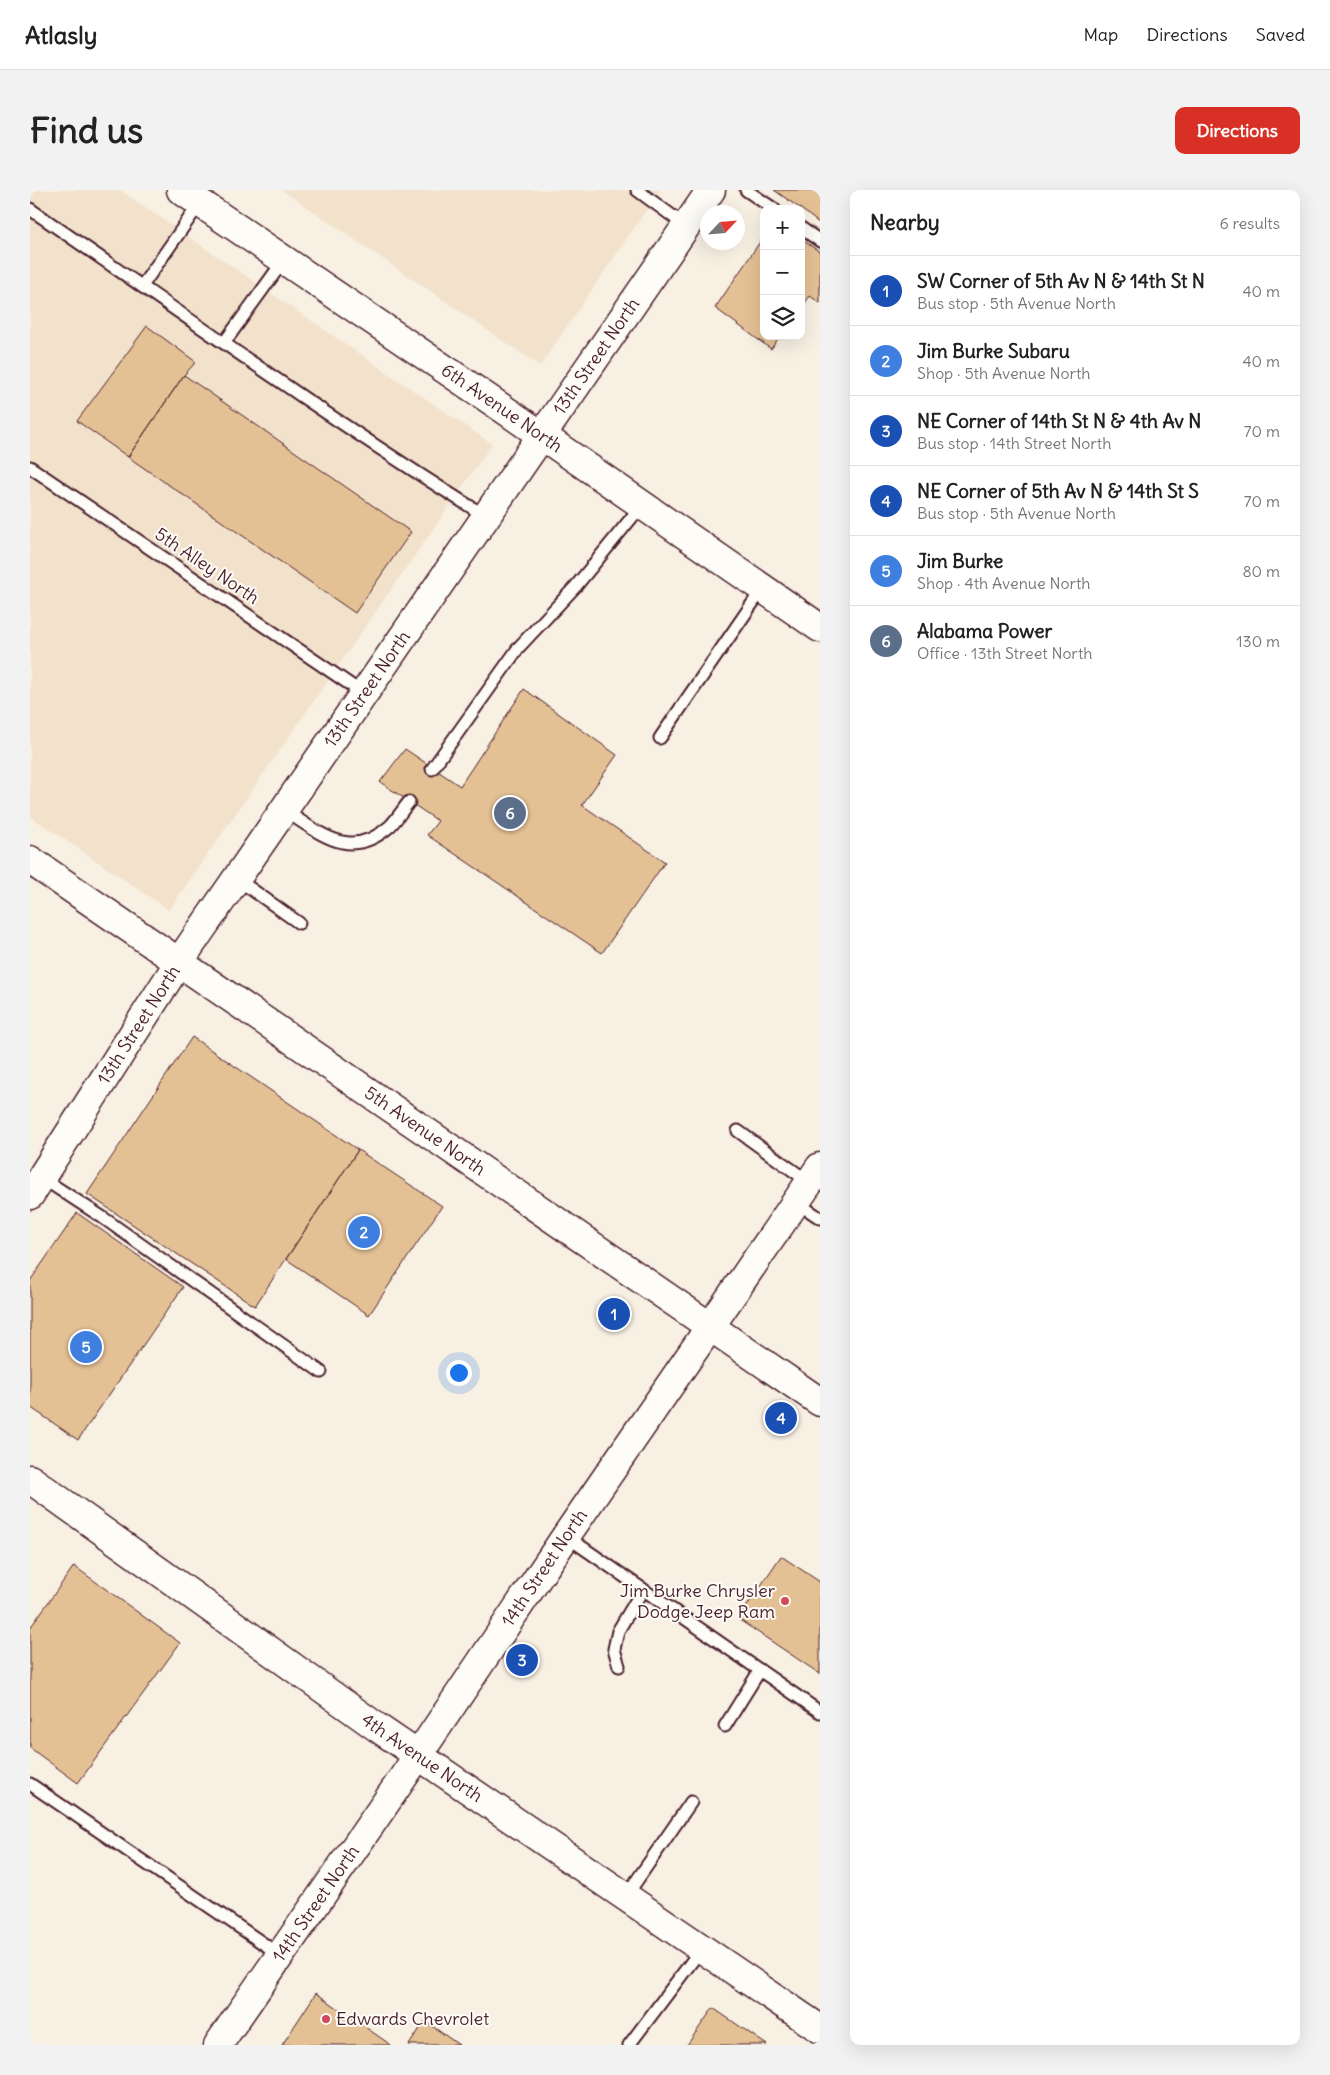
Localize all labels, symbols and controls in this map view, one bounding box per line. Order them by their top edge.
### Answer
text: Atlasly [25,20,97,50]
text: Map [1083,23,1118,46]
text: Directions [1146,23,1228,46]
text: Saved [1256,23,1305,46]
button: Directions [1175,107,1300,154]
text: Find us [30,108,143,152]
north arrow [700,205,745,250]
map controls [760,205,805,340]
button: + [760,205,805,250]
text: Nearby [870,209,940,236]
text: 6 results [1219,213,1280,233]
button: − [760,250,805,295]
text: SW Corner of 5th Av N & 14th St N [917,269,1205,293]
text: 1 [883,281,889,301]
text: 40 m [1242,281,1280,301]
street label: 13th Street North [548,293,644,419]
text: Bus stop · 5th Avenue North [917,293,1116,313]
button: layers [760,295,805,340]
text: Jim Burke Subaru [917,339,1070,363]
text: 2 [882,351,890,371]
text: 40 m [1242,351,1280,371]
street label: 6th Avenue North [437,358,567,457]
text: Shop · 5th Avenue North [917,363,1091,383]
text: NE Corner of 14th St N & 4th Av N [917,409,1202,433]
text: 3 [881,421,891,441]
text: 70 m [1244,421,1280,441]
text: Bus stop · 14th Street North [917,433,1111,453]
text: NE Corner of 5th Av N & 14th St S [917,479,1199,503]
text: 4 [881,491,891,511]
text: 70 m [1244,491,1280,511]
text: Bus stop · 5th Avenue North [917,503,1116,523]
street label: 5th Alley North [151,522,264,609]
text: Jim Burke [917,549,1003,573]
text: 5 [881,561,891,581]
text: 80 m [1242,561,1280,581]
text: Shop · 4th Avenue North [917,573,1091,593]
text: Alabama Power [917,619,1052,643]
street label: 13th Street North [318,626,415,752]
text: 6 [881,631,891,651]
text: 130 m [1236,631,1280,651]
text: Office · 13th Street North [917,643,1093,663]
pin: 6 [494,794,526,832]
street label: 13th Street North [92,961,185,1088]
street label: 5th Avenue North [360,1081,490,1180]
pin: 2 [348,1213,380,1251]
pin: 1 [598,1295,630,1333]
pin: 5 [70,1328,102,1366]
your location [446,1360,472,1386]
pin: 4 [765,1399,797,1437]
street label: 14th Street North [496,1505,592,1631]
place label: Jim Burke Chrysler Dodge Jeep Ram [620,1579,776,1623]
marker: Jim Burke Chrysler Dodge Jeep Ram [779,1595,791,1607]
pin: 3 [506,1641,538,1679]
street label: 4th Avenue North [357,1708,487,1807]
street label: 14th Street North [267,1840,364,1966]
place label: Edwards Chevrolet [336,2007,489,2030]
marker: Edwards Chevrolet [320,2013,332,2025]

